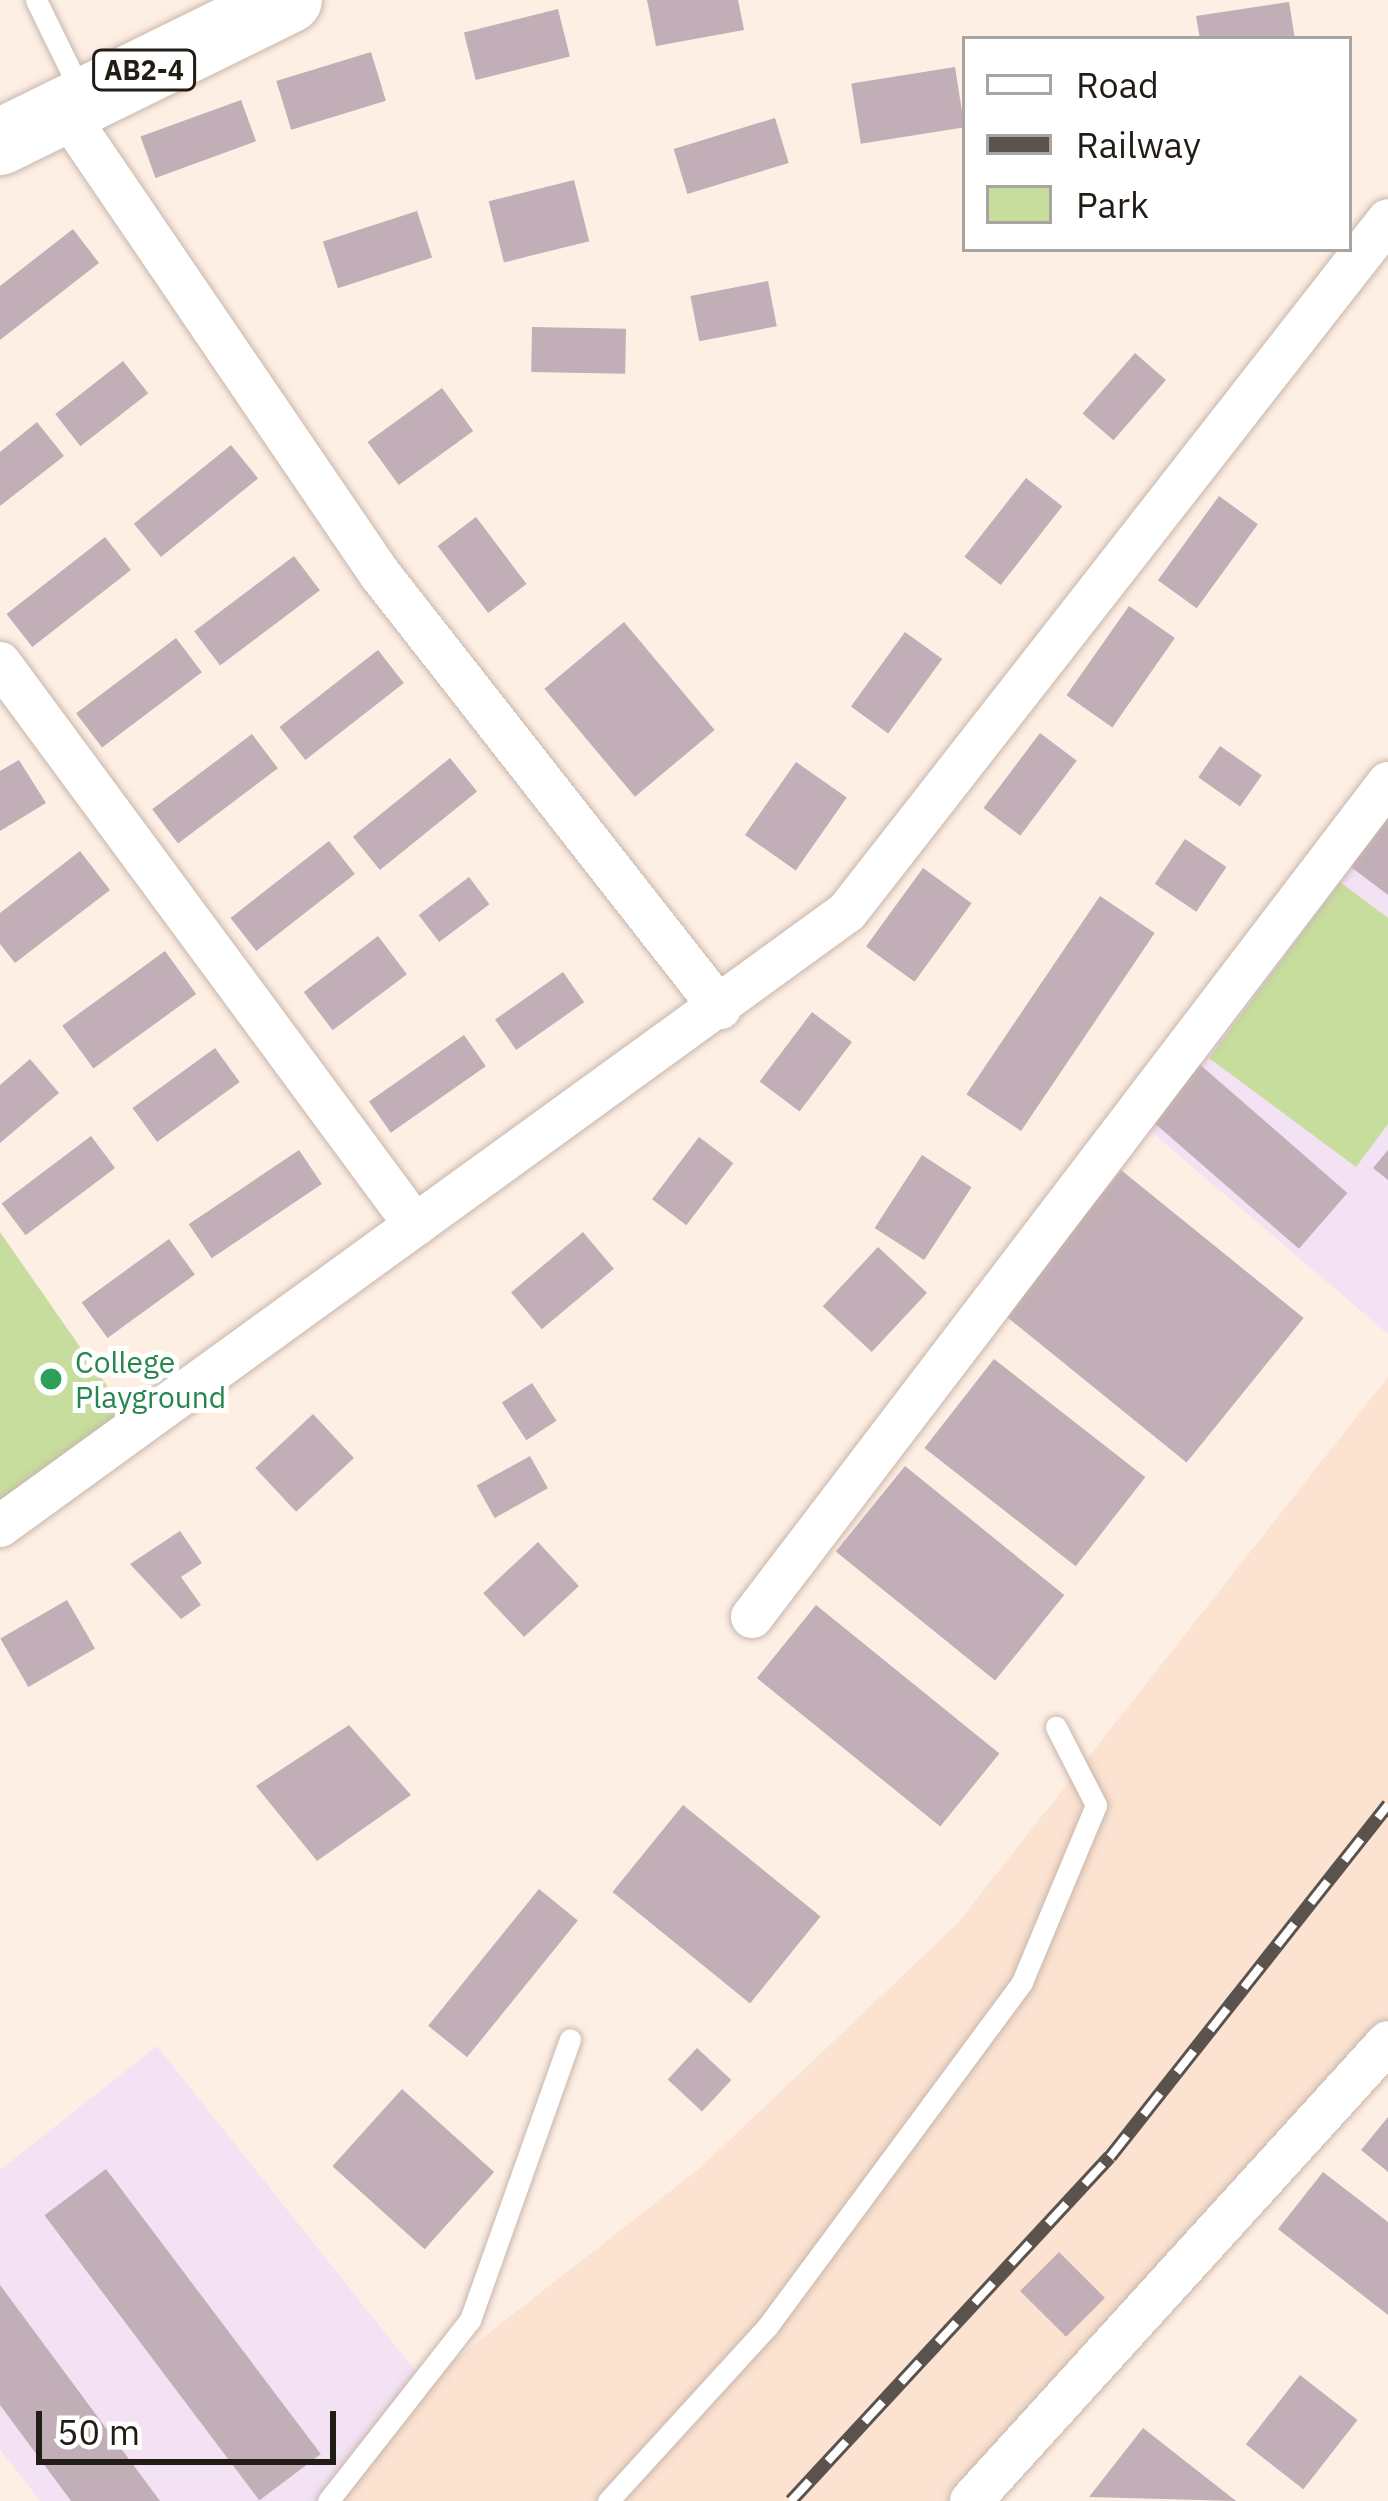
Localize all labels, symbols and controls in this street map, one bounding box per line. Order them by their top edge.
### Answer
legend [962,36,1352,252]
road number: AB2-4 [90,49,198,91]
text: Road [1076,61,1159,108]
text: Railway [1076,121,1201,168]
text: Park [1076,181,1149,228]
place label: College Playground [75,1344,226,1414]
marker: College Playground [38,1366,64,1392]
scale bar [42,2387,342,2461]
text: 50 m [57,2408,140,2455]

